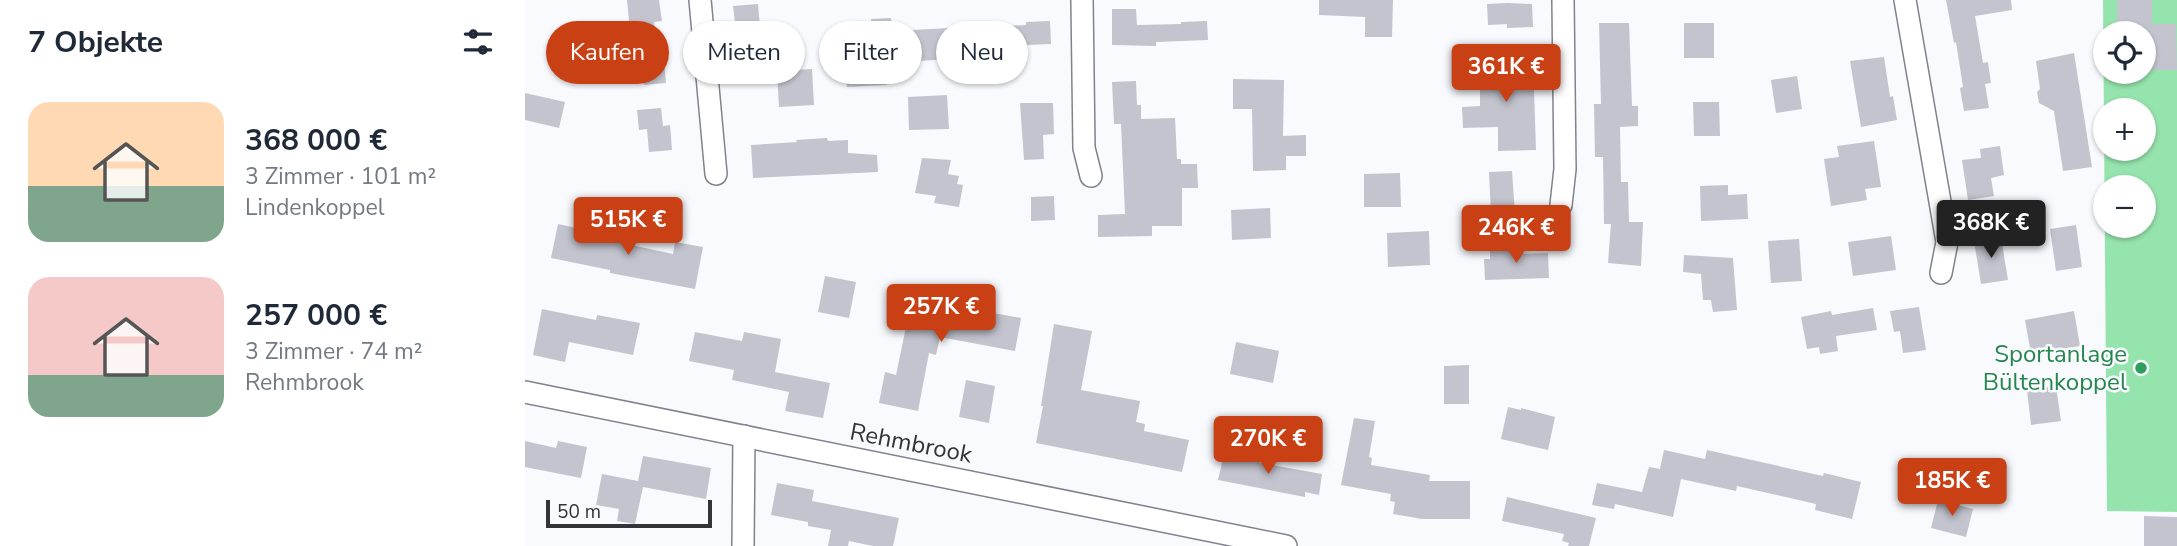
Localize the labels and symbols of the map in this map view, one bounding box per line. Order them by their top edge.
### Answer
pin: 361K € [1449,44,1563,104]
pin: 515K € [571,198,685,257]
pin: 368K € [1934,201,2048,260]
pin: 246K € [1459,205,1573,265]
pin: 257K € [884,284,998,344]
place label: Sportanlage Bültenkoppel [1983,338,2127,398]
marker: Sportanlage Bültenkoppel [2133,360,2149,376]
street label: Rehmbrook [847,415,976,471]
pin: 270K € [1211,416,1325,476]
pin: 185K € [1895,458,2009,518]
scale bar [546,497,712,529]

